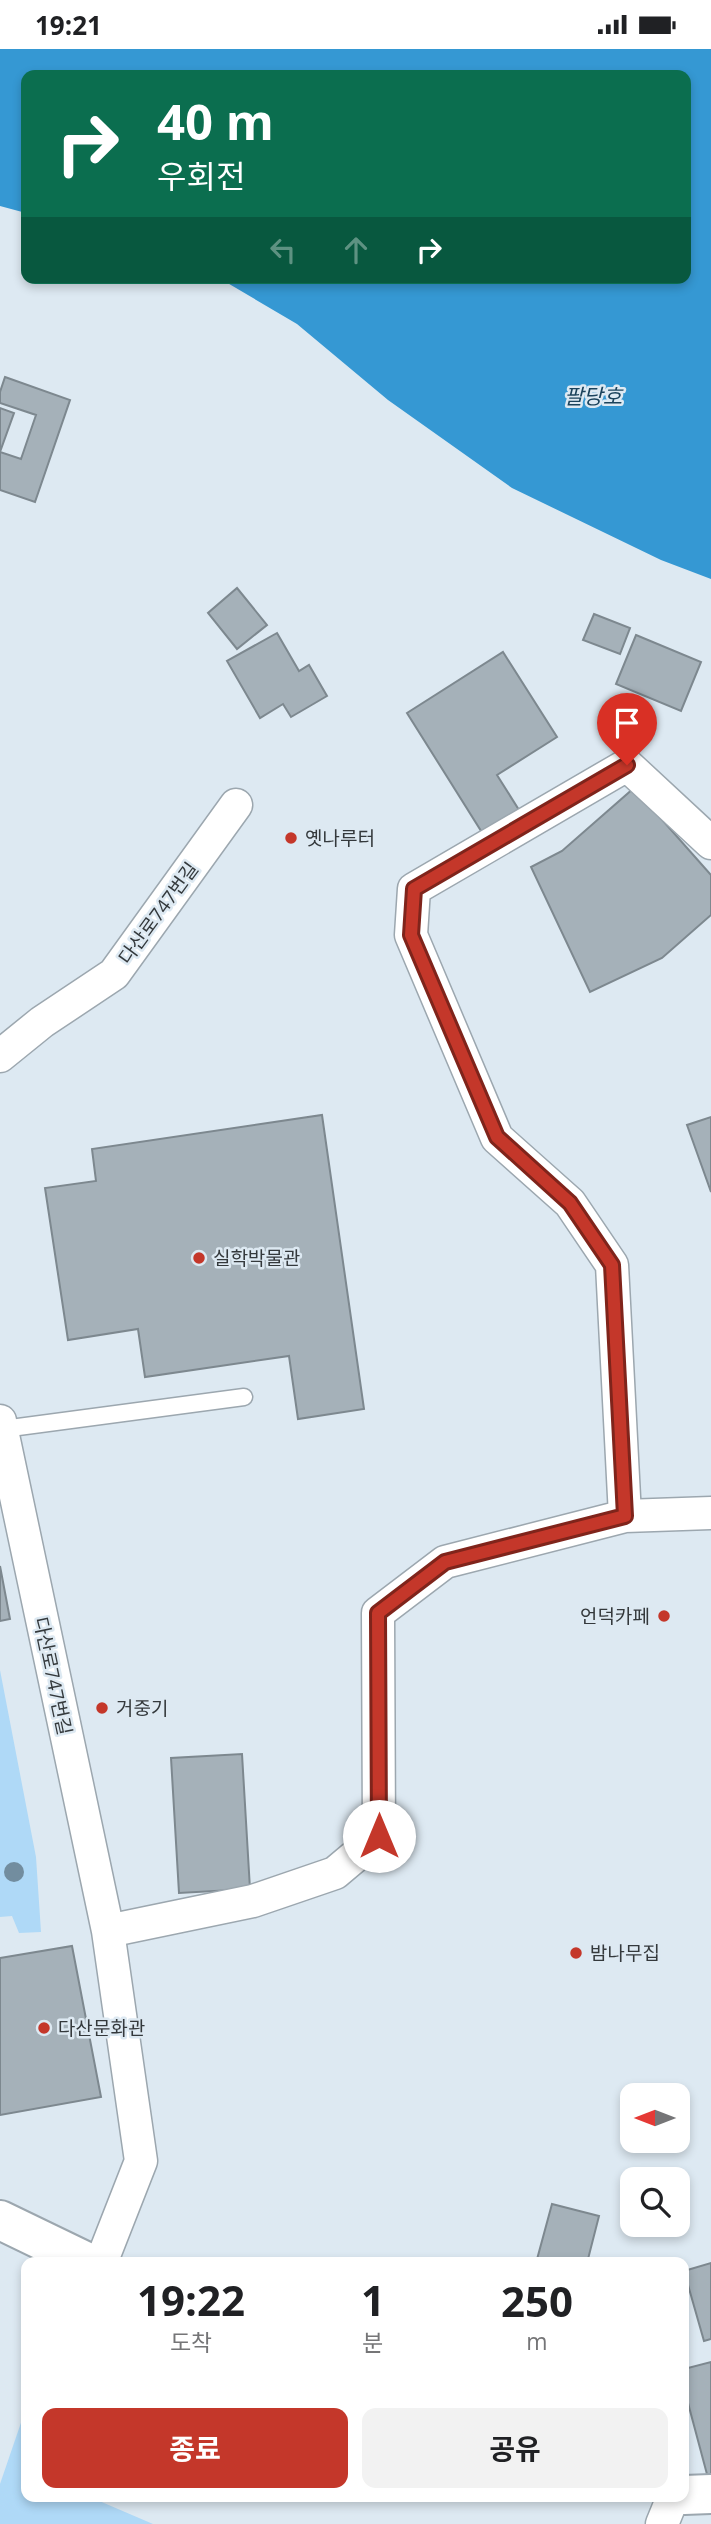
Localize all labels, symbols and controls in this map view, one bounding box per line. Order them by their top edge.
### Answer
text: 19:21 [35,7,102,43]
text: 40 m [157,88,274,154]
icon: right [42,98,133,189]
text: 우회전 [157,154,245,197]
icon: left [264,231,302,269]
icon: ahead [337,231,375,269]
icon: right [410,231,448,269]
water label: 팔당호 [564,382,624,410]
pin [597,693,657,765]
icon: arrive [608,704,646,742]
place label: 옛나루터 [305,825,375,851]
marker: 옛나루터 [283,830,299,846]
street label: 다산로747번길 [112,857,204,969]
place label: 실학박물관 [213,1245,300,1271]
marker: 실학박물관 [191,1250,207,1266]
place label: 언덕카페 [580,1603,650,1629]
marker: 언덕카페 [656,1608,672,1624]
street label: 다산로747번길 [28,1615,78,1737]
place label: 거중기 [116,1695,168,1721]
marker: 거중기 [94,1700,110,1716]
position arrow [342,1799,416,1873]
place label: 밤나무집 [590,1940,660,1966]
marker: 밤나무집 [568,1945,584,1961]
place label: 다산문화관 [58,2015,145,2041]
marker: 다산문화관 [36,2020,52,2036]
north arrow [620,2083,690,2153]
map controls [620,2083,690,2237]
button: search [620,2167,690,2237]
text: 19:22 [137,2271,245,2328]
text: 1 [361,2271,385,2328]
text: 250 [501,2272,573,2329]
text: m [526,2325,548,2357]
text: 도착 [170,2326,212,2358]
text: 분 [362,2326,384,2358]
button: 종료 [42,2408,348,2488]
button: 공유 [362,2408,668,2488]

